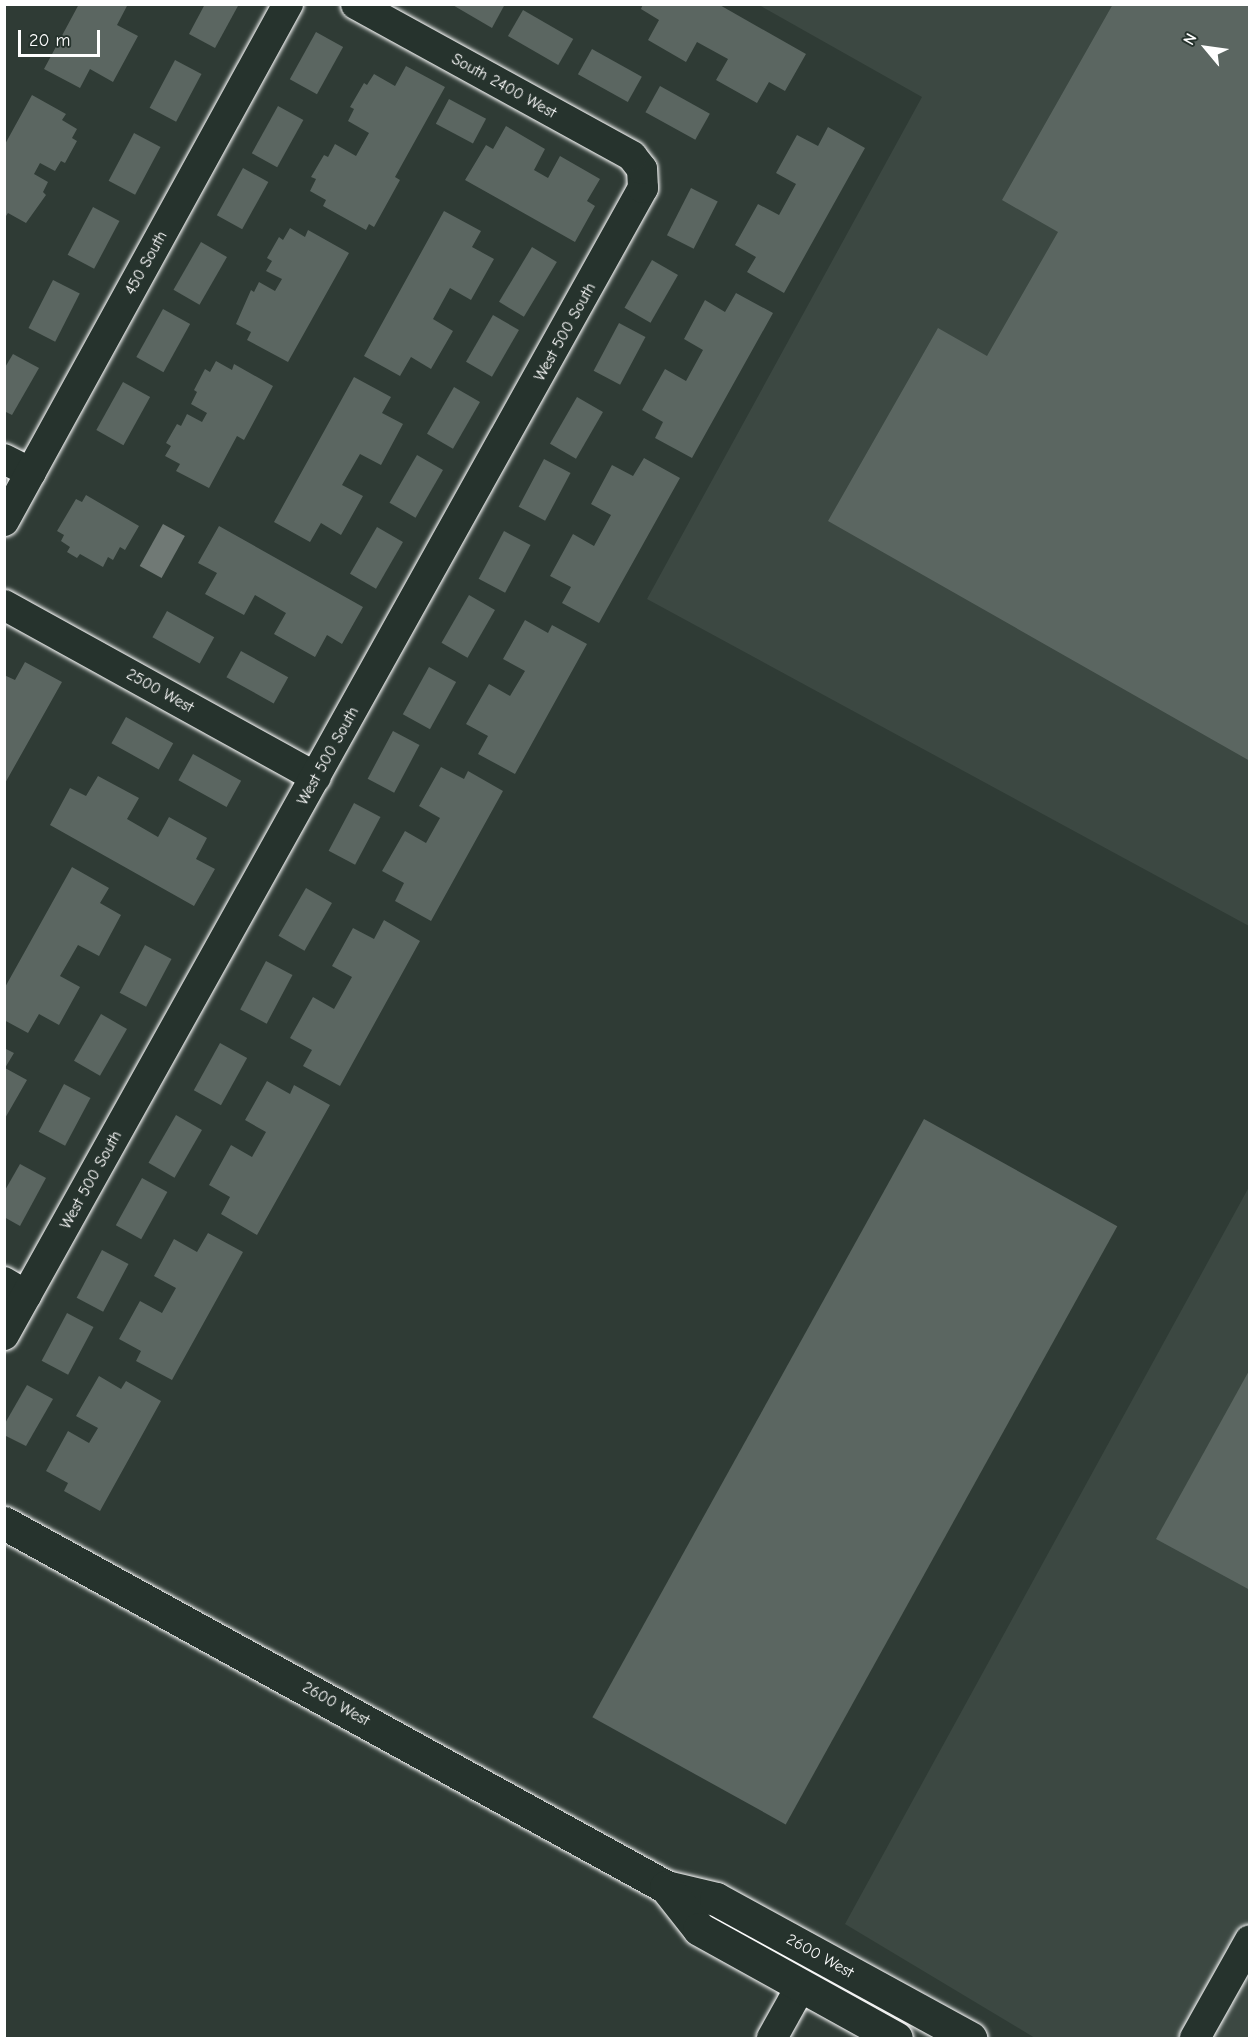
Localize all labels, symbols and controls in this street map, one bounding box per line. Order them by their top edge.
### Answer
scale bar [21,18,104,56]
north arrow [1176,18,1236,78]
text: 20 m [29,30,70,51]
text: N [1180,30,1201,48]
street label: South 2400 West [448,49,560,123]
street label: 450 South [121,228,171,298]
street label: West 500 South [530,279,600,385]
street label: 2500 West [123,665,197,717]
street label: West 500 South [293,703,363,809]
street label: West 500 South [56,1127,126,1233]
street label: 2600 West [299,1678,373,1730]
street label: 2600 West [783,1930,857,1982]

